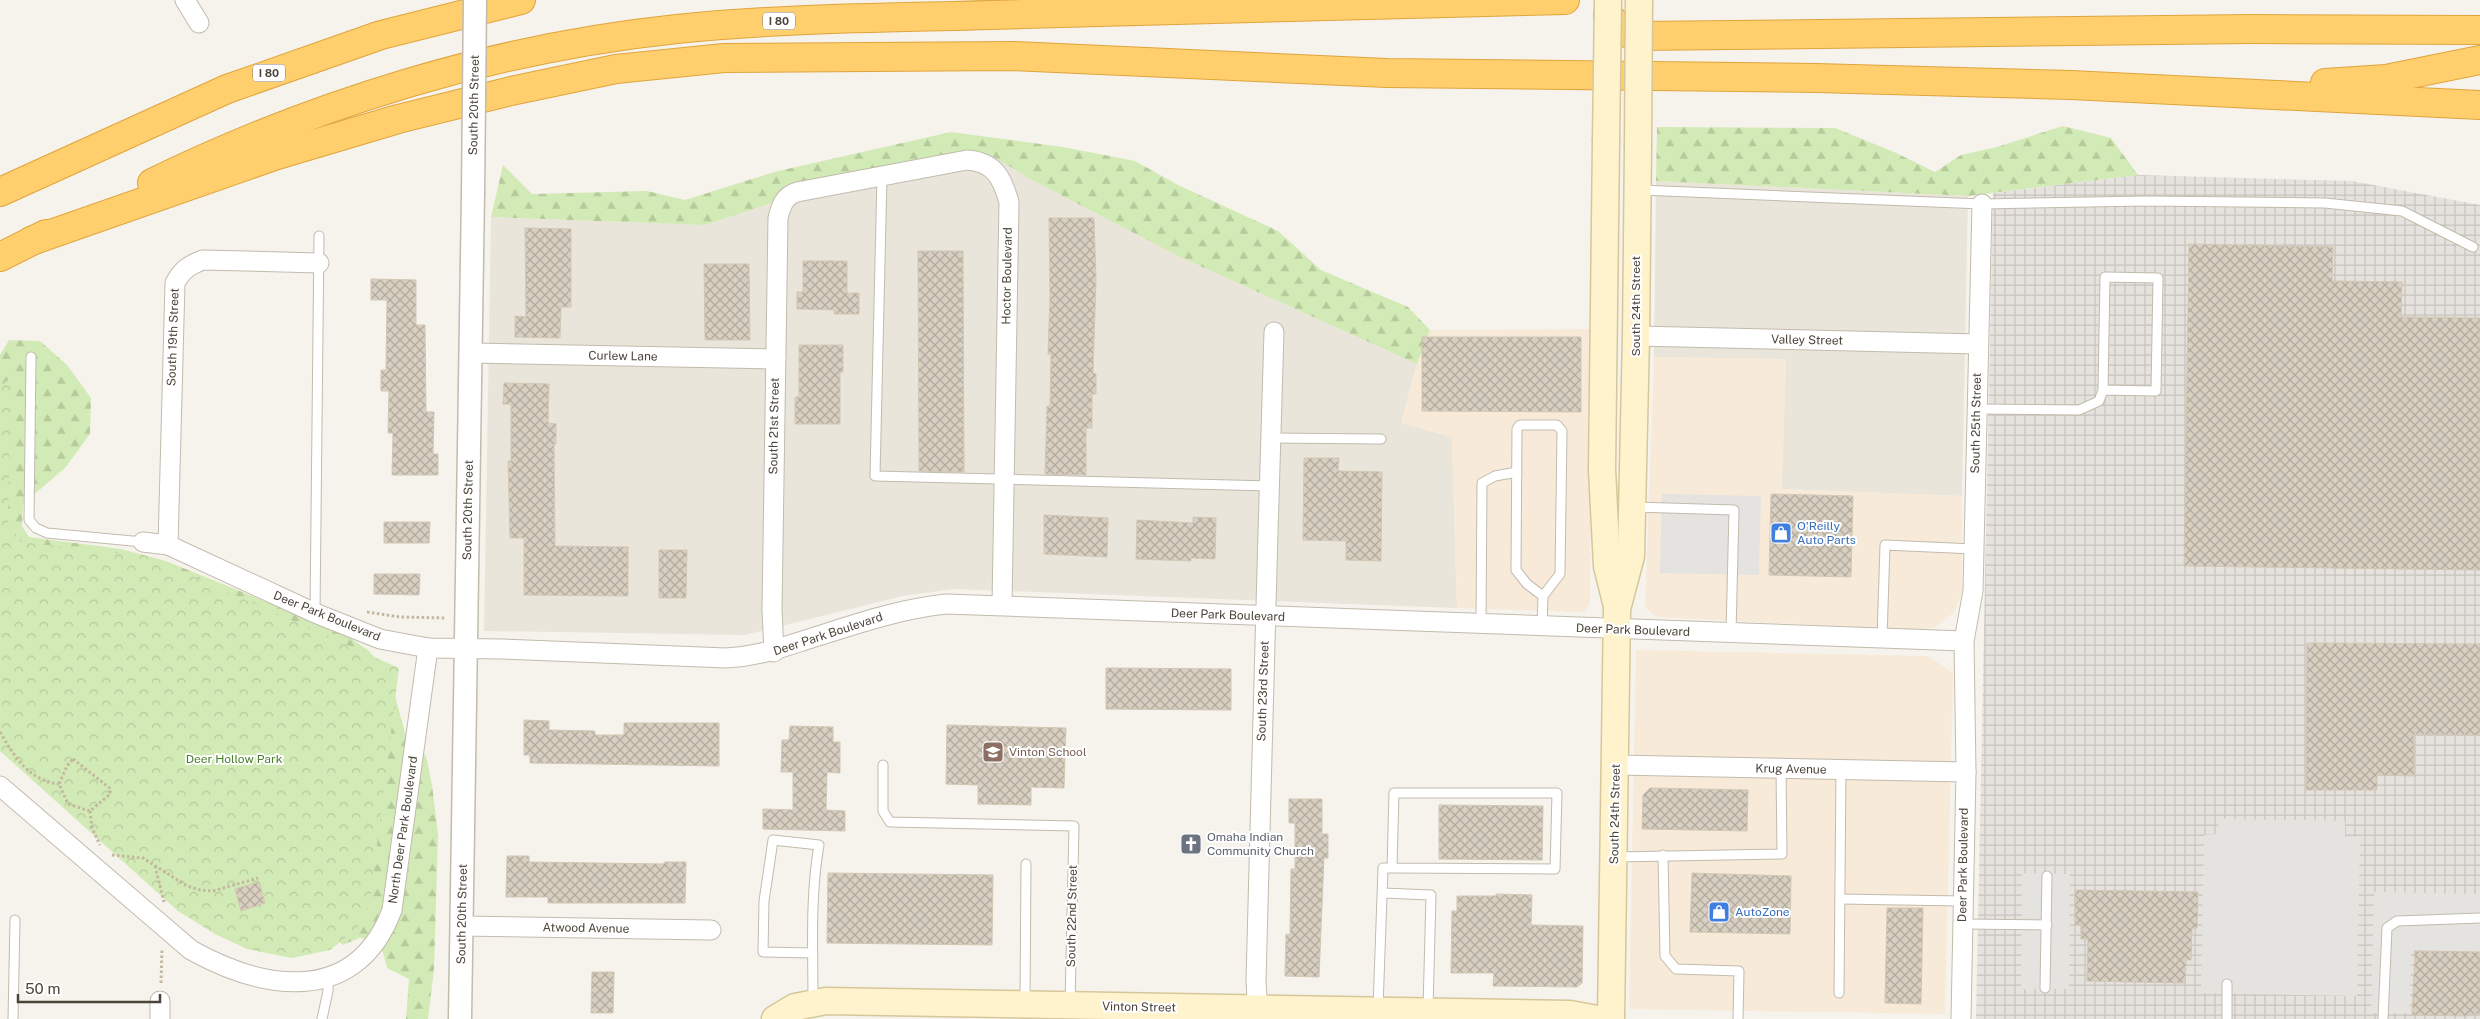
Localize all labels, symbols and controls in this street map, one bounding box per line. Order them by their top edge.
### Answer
road number: I 80 [763,12,795,30]
street label: South 20th Street [466,54,482,155]
road number: I 80 [253,64,285,82]
street label: Hoctor Boulevard [999,227,1015,325]
street label: South 24th Street [1629,255,1643,356]
street label: South 19th Street [164,287,182,386]
street label: Valley Street [1771,332,1843,348]
street label: Curlew Lane [588,348,658,364]
street label: South 25th Street [1968,372,1984,473]
street label: South 21st Street [766,377,782,475]
street label: South 20th Street [460,459,476,560]
place label: O'Reilly Auto Parts [1797,519,1856,547]
shop icon: O'Reilly Auto Parts [1769,521,1793,545]
street label: Deer Park Boulevard [271,588,383,644]
street label: Deer Park Boulevard [1171,606,1285,624]
street label: Deer Park Boulevard [772,610,884,658]
street label: Deer Park Boulevard [1576,621,1690,639]
street label: South 23rd Street [1254,640,1272,742]
school or university icon: Vinton School [981,740,1005,764]
place label: Vinton School [1009,745,1087,759]
park label: Deer Hollow Park [186,752,283,766]
street label: North Deer Park Boulevard [386,755,420,905]
street label: Krug Avenue [1755,761,1827,777]
street label: South 24th Street [1607,763,1623,864]
street label: Deer Park Boulevard [1955,808,1971,922]
place label: Omaha Indian Community Church [1207,830,1314,858]
church icon: Omaha Indian Community Church [1179,832,1203,856]
street label: South 20th Street [454,863,470,964]
street label: South 22nd Street [1064,864,1080,967]
shop icon: AutoZone [1707,900,1731,924]
place label: AutoZone [1735,905,1790,919]
street label: Atwood Avenue [543,920,630,936]
scale bar [18,972,160,1004]
text: 50 m [25,980,60,997]
street label: Vinton Street [1102,999,1176,1015]

